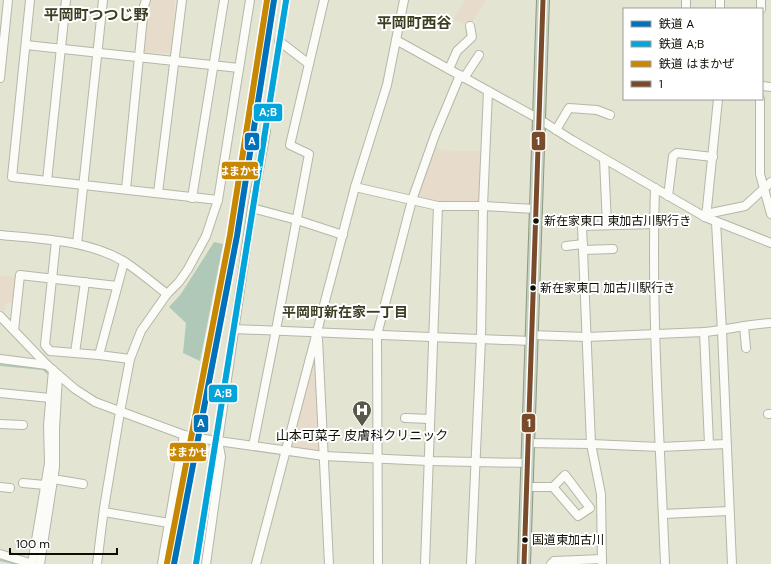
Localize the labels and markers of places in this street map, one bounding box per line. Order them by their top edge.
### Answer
place label: 新在家東口 東加古川駅行き [544,213,691,229]
marker: 新在家東口 東加古川駅行き [531,216,541,226]
place label: 新在家東口 加古川駅行き [540,280,675,296]
marker: 新在家東口 加古川駅行き [528,283,538,293]
hospital icon: 山本可菜子 皮膚科クリニック [351,399,373,427]
place label: 山本可菜子 皮膚科クリニック [276,427,448,444]
place label: 国道東加古川 [532,532,604,548]
marker: 国道東加古川 [520,535,530,545]

